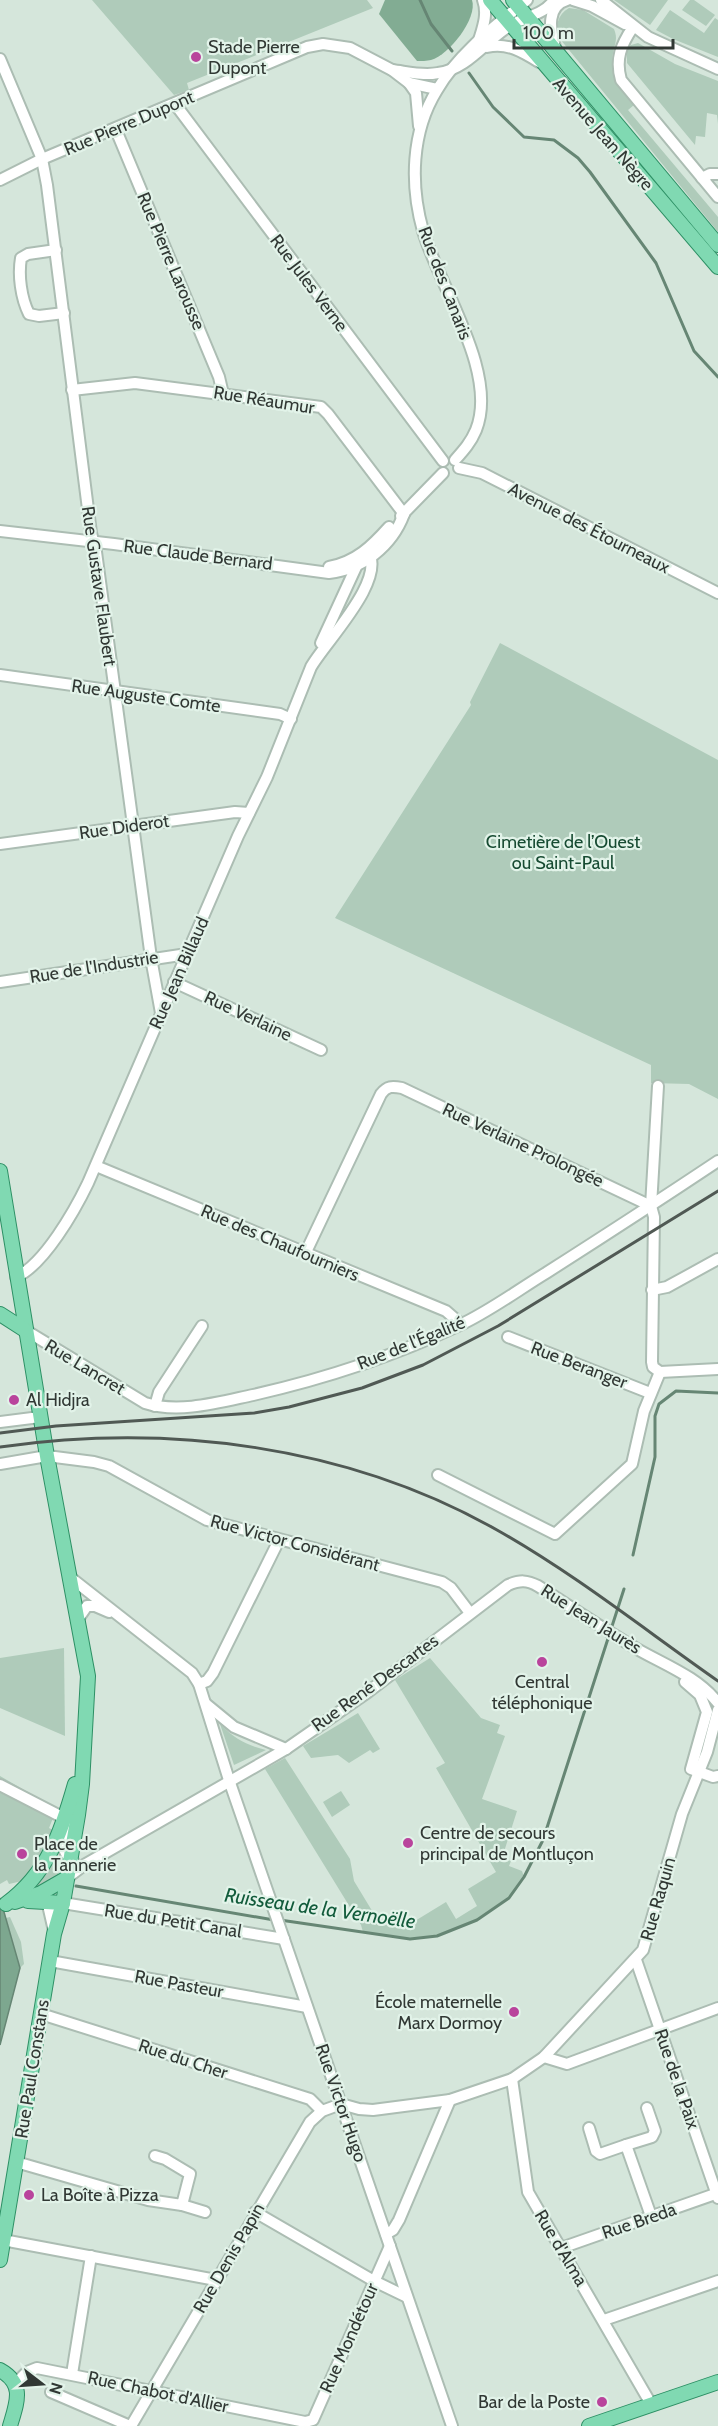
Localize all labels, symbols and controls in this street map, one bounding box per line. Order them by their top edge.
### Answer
scale bar [514,12,673,50]
text: 100 m [523,22,574,44]
place label: Stade Pierre Dupont [208,36,300,79]
marker: Stade Pierre Dupont [189,50,203,64]
street label: Avenue Jean Nègre [548,73,658,195]
street label: Rue Pierre Dupont [61,86,197,160]
street label: Rue Pierre Larousse [132,189,210,333]
street label: Rue des Canaris [413,223,477,343]
street label: Rue Jules Verne [265,230,353,336]
street label: Rue Réaumur [212,381,316,419]
street label: Avenue des Étourneaux [504,478,674,579]
street label: Rue Gustave Flaubert [77,505,121,667]
street label: Rue Claude Bernard [122,535,274,575]
street label: Rue Auguste Comte [70,675,222,717]
street label: Rue Diderot [78,810,170,844]
park label: Cimetière de l’Ouest ou Saint-Paul [486,831,640,874]
street label: Rue Jean Billaud [144,913,214,1033]
street label: Rue de l'Industrie [28,946,160,988]
street label: Rue Verlaine [201,986,295,1046]
street label: Rue Verlaine Prolongée [439,1098,607,1192]
street label: Rue des Chaufourniers [197,1200,363,1286]
street label: Rue de l'Égalité [354,1311,468,1375]
street label: Rue Lancret [41,1334,129,1400]
street label: Rue Beranger [528,1337,631,1394]
place label: Al Hidjra [26,1389,90,1411]
marker: Al Hidjra [7,1393,21,1407]
street label: Rue Victor Considérant [208,1510,382,1576]
street label: Rue Jean Jaurès [537,1579,645,1659]
street label: Rue René Descartes [307,1630,443,1736]
marker: Central téléphonique [535,1655,549,1669]
place label: Central téléphonique [492,1671,592,1714]
place label: Centre de secours principal de Montluçon [420,1822,594,1865]
place label: Place de la Tannerie [34,1833,116,1876]
marker: Centre de secours principal de Montluçon [401,1836,415,1850]
marker: Place de la Tannerie [15,1847,29,1861]
street label: Rue Raquin [636,1855,680,1943]
water label: Ruisseau de la Vernoëlle [223,1883,417,1933]
street label: Rue du Petit Canal [103,1899,244,1943]
street label: Rue Pasteur [133,1965,225,2003]
place label: École maternelle Marx Dormoy [375,1991,502,2034]
street label: Rue Paul Constans [10,1998,54,2140]
marker: École maternelle Marx Dormoy [507,2005,521,2019]
street label: Rue de la Paix [650,2026,705,2132]
street label: Rue du Cher [136,2034,231,2084]
street label: Rue Victor Hugo [310,2041,372,2165]
place label: La Boîte à Pizza [41,2184,159,2206]
marker: La Boîte à Pizza [22,2188,36,2202]
street label: Rue Breda [599,2198,679,2244]
street label: Rue Denis Papin [189,2199,269,2317]
street label: Rue d'Alma [530,2206,593,2291]
street label: Rue Mondétour [315,2279,383,2396]
north arrow [12,2354,72,2414]
street label: Rue Chabot d'Allier [86,2366,231,2418]
text: N [45,2380,67,2396]
place label: Bar de la Poste [478,2391,590,2413]
marker: Bar de la Poste [595,2395,609,2409]

